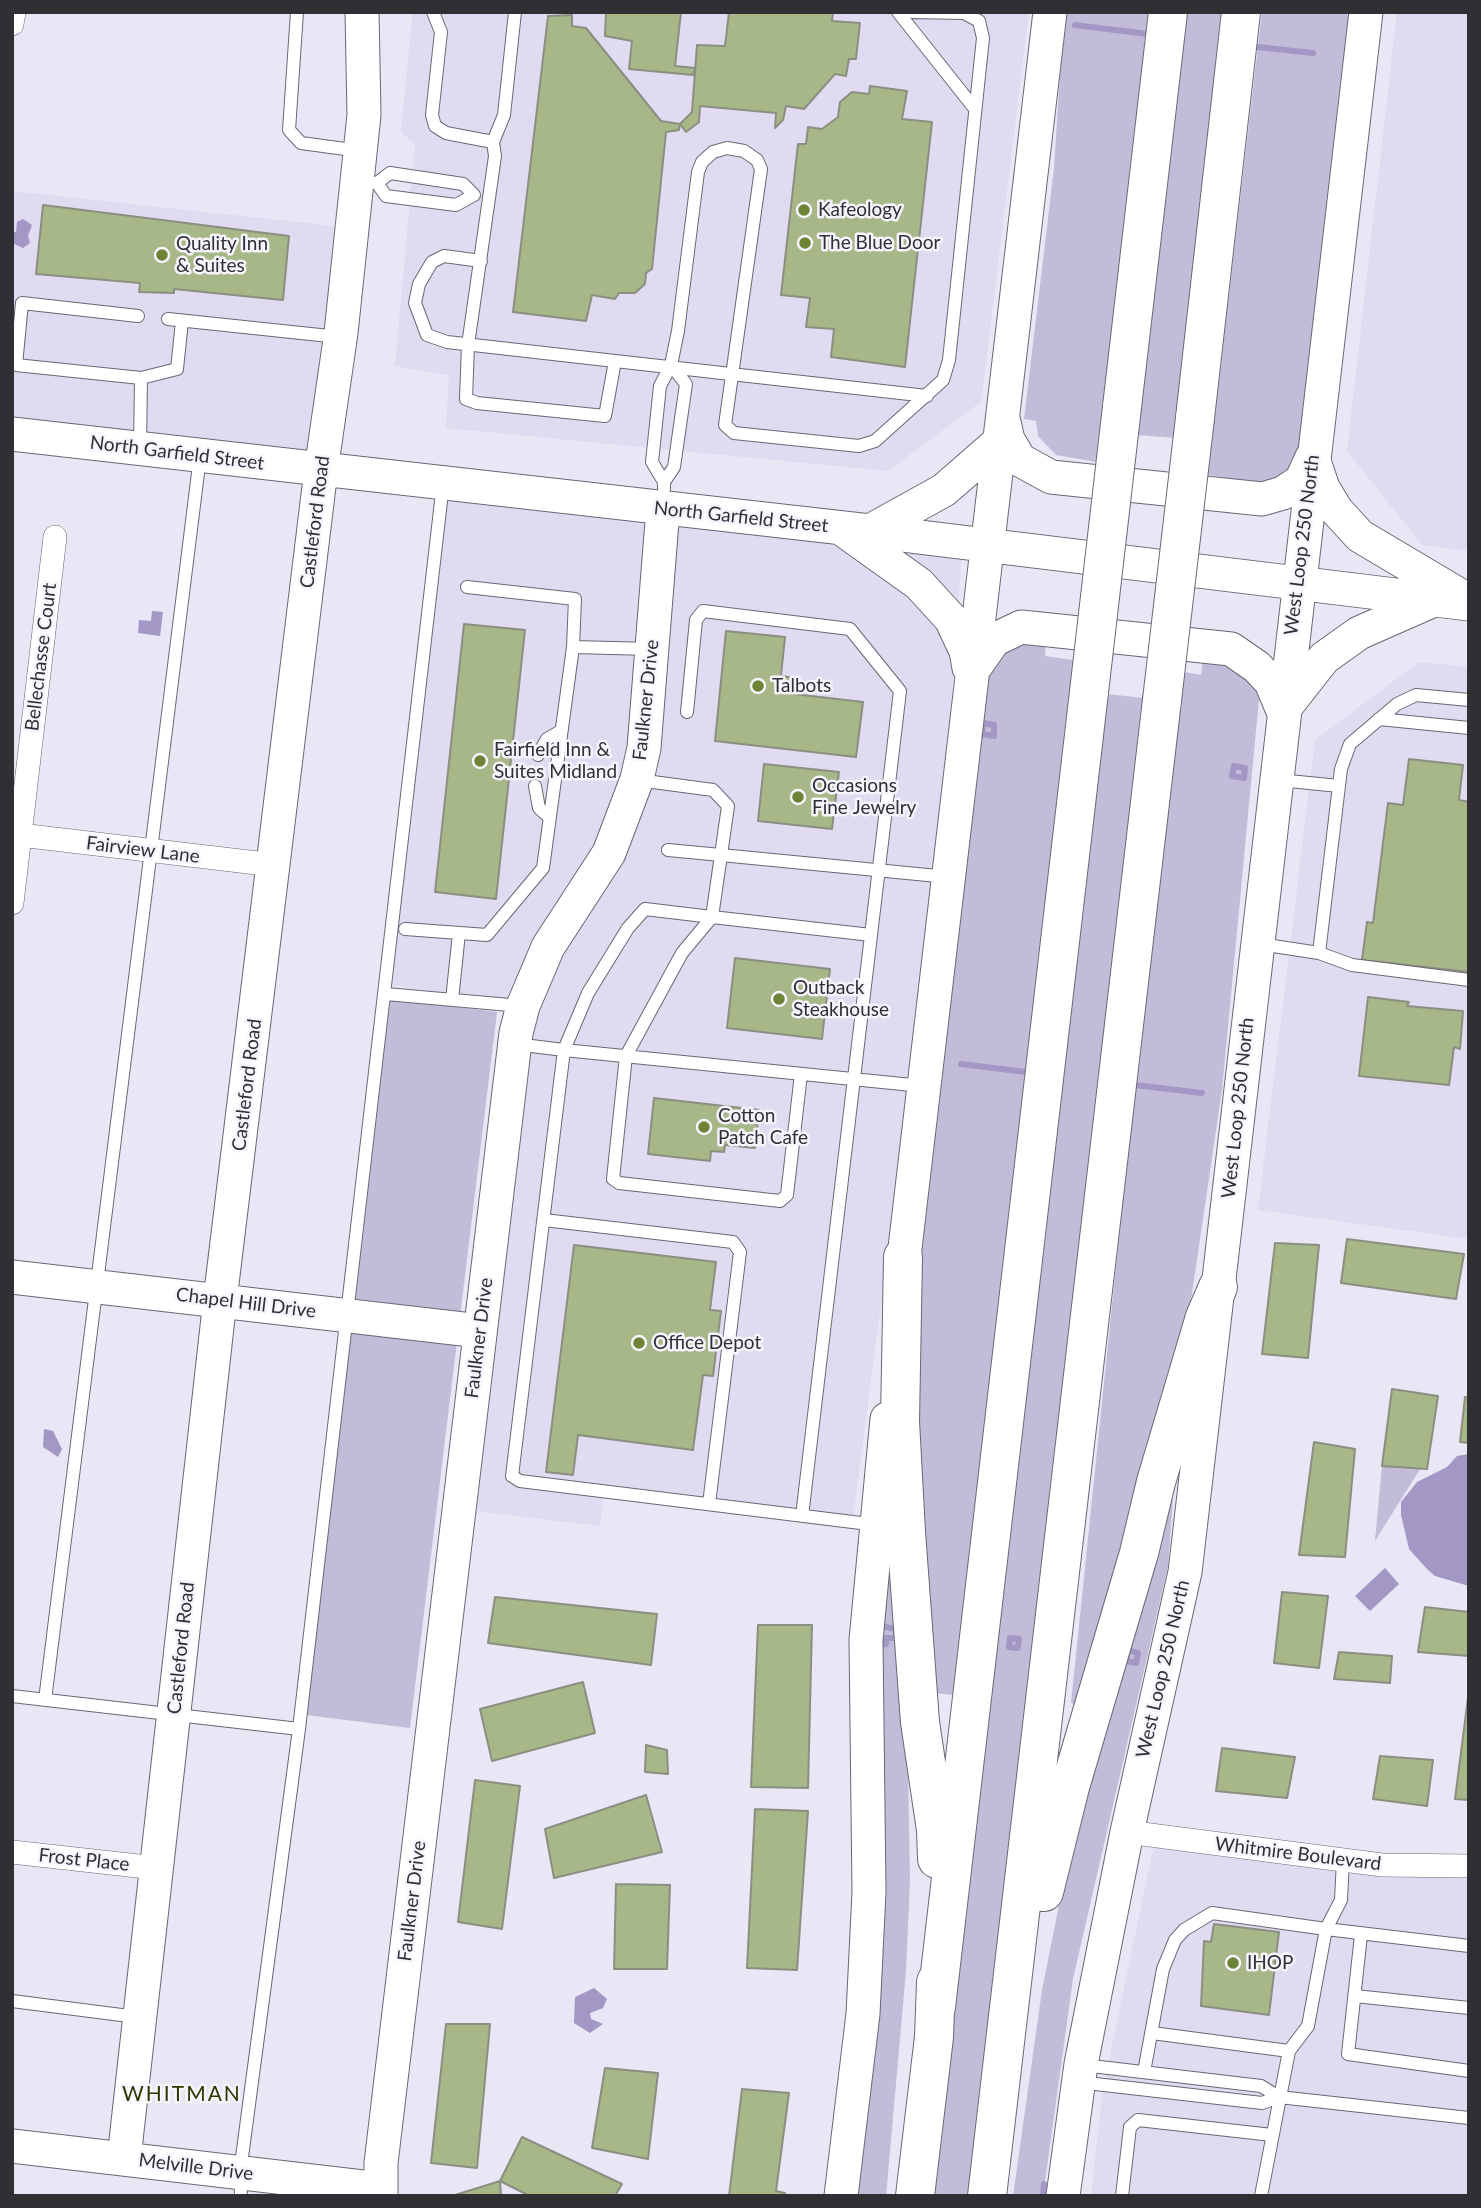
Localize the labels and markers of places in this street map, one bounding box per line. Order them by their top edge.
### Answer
place label: Kafeology [818,199,902,221]
marker: Kafeology [796,202,812,218]
place label: The Blue Door [819,232,940,254]
place label: Quality Inn & Suites [176,233,268,277]
marker: The Blue Door [797,235,813,251]
marker: Quality Inn & Suites [154,247,170,263]
place label: Talbots [772,675,831,697]
marker: Talbots [750,678,766,694]
place label: Fairfield Inn & Suites Midland [494,739,617,783]
marker: Fairfield Inn & Suites Midland [472,753,488,769]
place label: Occasions Fine Jewelry [812,775,916,819]
marker: Occasions Fine Jewelry [790,789,806,805]
place label: Outback Steakhouse [793,977,889,1021]
marker: Outback Steakhouse [771,991,787,1007]
place label: Cotton Patch Cafe [718,1105,808,1149]
marker: Cotton Patch Cafe [696,1119,712,1135]
place label: Office Depot [653,1332,761,1354]
marker: Office Depot [631,1335,647,1351]
place label: IHOP [1247,1952,1293,1974]
marker: IHOP [1225,1955,1241,1971]

